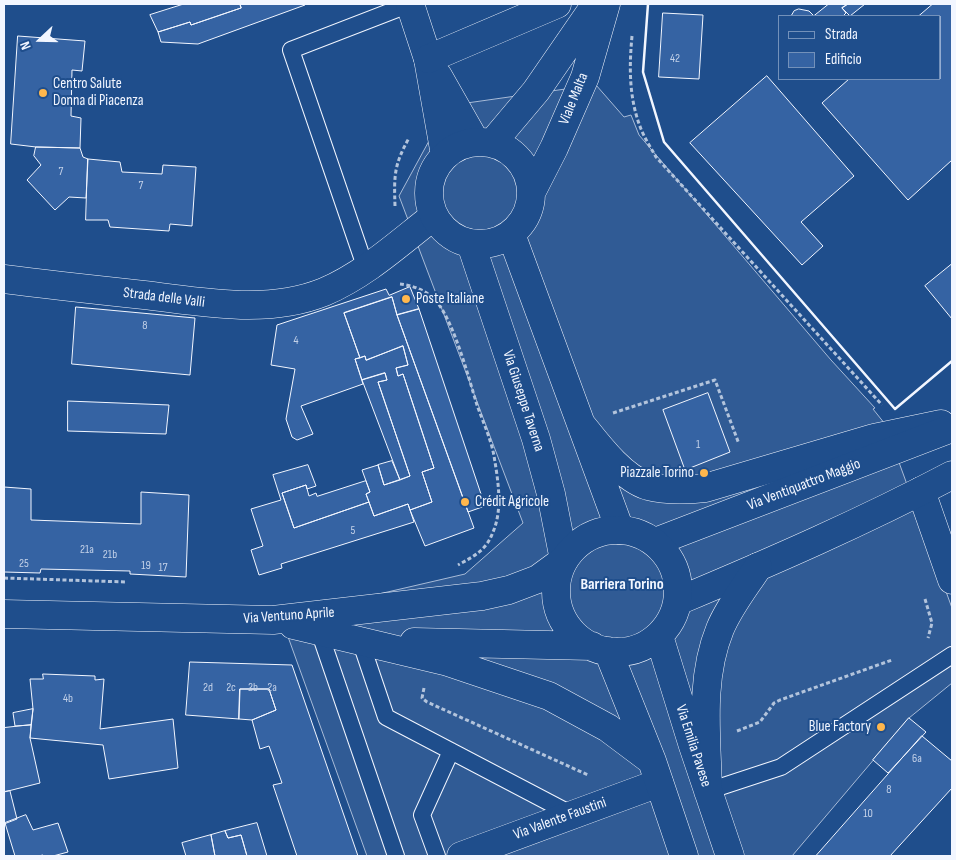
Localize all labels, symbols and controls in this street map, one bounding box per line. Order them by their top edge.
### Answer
north arrow [15,15,65,65]
legend [778,15,941,80]
text: Strada [825,25,858,44]
text: N [16,39,35,52]
text: Edificio [825,50,862,69]
house number: 42 [670,52,680,66]
street label: Viale Malta [555,70,593,128]
place label: Centro Salute Donna di Piacenza [53,75,143,110]
marker: Centro Salute Donna di Piacenza [37,87,49,99]
house number: 7 [59,165,63,179]
house number: 7 [139,179,143,193]
street label: Strada delle Valli [122,284,206,312]
place label: Poste Italiane [416,290,484,308]
marker: Poste Italiane [400,293,412,305]
house number: 8 [142,319,148,333]
house number: 4 [293,334,299,348]
street label: Via Giuseppe Taverna [498,348,548,454]
house number: 1 [696,438,700,452]
street label: Via Ventiquattro Maggio [745,455,863,515]
place label: Piazzale Torino [620,464,694,482]
marker: Piazzale Torino [698,467,710,479]
place label: Crédit Agricole [475,493,549,511]
marker: Crédit Agricole [459,496,471,508]
house number: 5 [351,524,355,538]
house number: 21a [80,543,94,557]
house number: 21b [103,548,117,562]
house number: 25 [19,557,29,571]
house number: 19 [141,559,151,573]
house number: 17 [159,561,167,575]
district label: Barriera Torino [580,575,664,595]
street label: Via Ventuno Aprile [243,604,335,628]
house number: 2d [203,681,213,695]
house number: 2c [226,681,236,695]
house number: 2b [248,681,258,695]
house number: 2a [267,681,277,695]
house number: 4b [63,692,73,706]
street label: Via Emilia Pavese [671,703,715,789]
place label: Blue Factory [809,718,871,736]
marker: Blue Factory [875,721,887,733]
house number: 6a [912,752,922,766]
house number: 8 [886,783,892,797]
street label: Via Valente Faustini [511,794,609,844]
house number: 10 [863,807,873,821]

